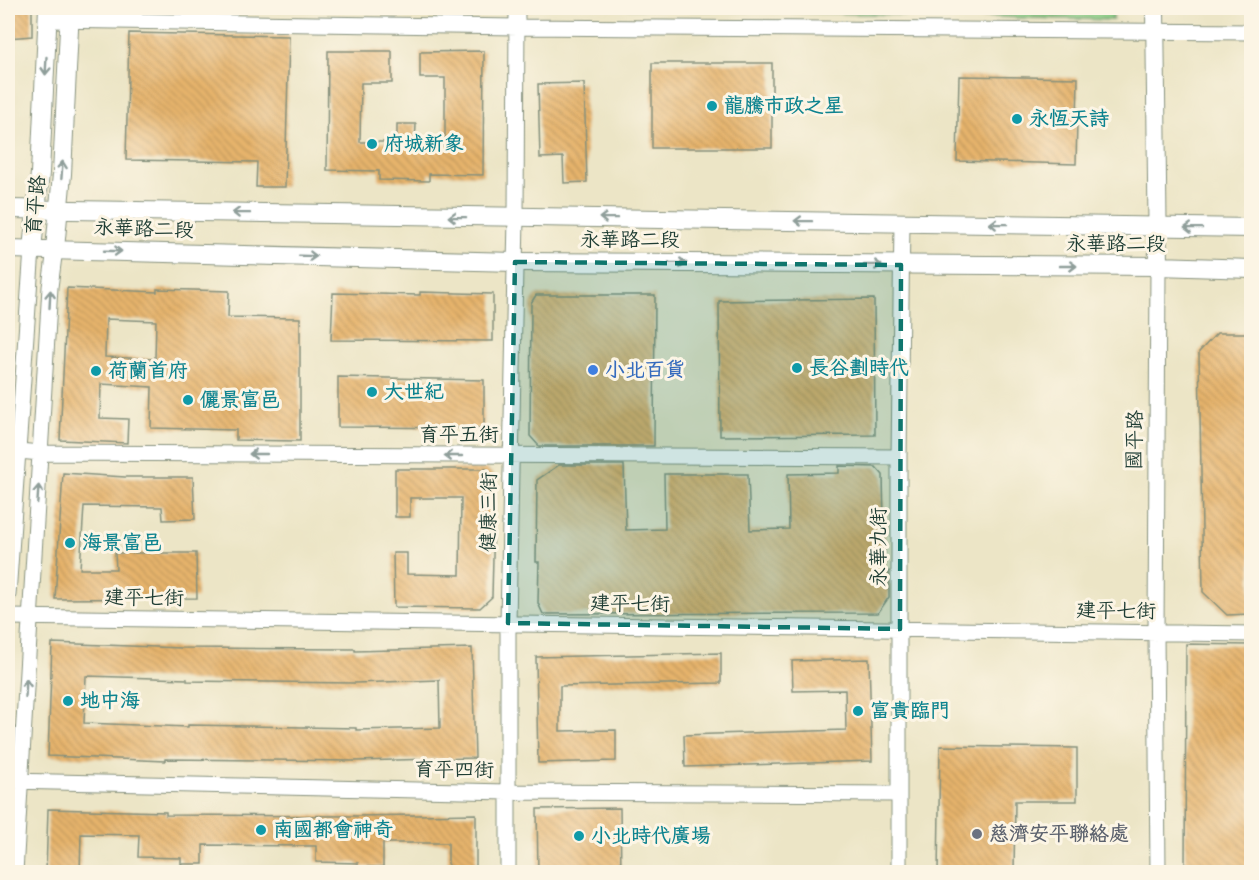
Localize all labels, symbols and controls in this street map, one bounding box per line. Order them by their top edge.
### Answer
one-way arrow [40,55,51,75]
place label: 龍騰市政之星 [724,92,844,120]
marker: 龍騰市政之星 [705,99,719,113]
place label: 永恆天詩 [1029,105,1109,133]
marker: 永恆天詩 [1010,112,1024,126]
place label: 府城新象 [384,130,464,158]
marker: 府城新象 [365,137,379,151]
one-way arrow [57,161,68,180]
street label: 育平路 [19,173,53,236]
one-way arrow [232,207,252,219]
one-way arrow [448,211,468,222]
street label: 永華路二段 [94,213,194,245]
one-way arrow [599,213,619,224]
one-way arrow [794,215,814,227]
one-way arrow [989,218,1009,230]
one-way arrow [1184,222,1204,233]
street label: 永華路二段 [580,226,680,254]
street label: 永華路二段 [1066,230,1166,258]
one-way arrow [103,245,123,257]
one-way arrow [298,251,318,262]
one-way arrow [668,257,688,269]
one-way arrow [863,259,883,270]
one-way arrow [1058,260,1078,272]
one-way arrow [44,290,55,310]
place label: 長谷劃時代 [809,354,909,382]
place label: 小北百貨 [605,356,685,384]
place label: 荷蘭首府 [108,357,188,385]
marker: 長谷劃時代 [790,361,804,375]
marker: 小北百貨 [586,363,600,377]
marker: 荷蘭首府 [89,364,103,378]
place label: 大世紀 [384,378,444,406]
marker: 大世紀 [365,385,379,399]
place label: 儷景富邑 [200,386,280,414]
marker: 儷景富邑 [181,393,195,407]
street label: 國平路 [1120,409,1150,470]
street label: 育平五街 [419,421,499,449]
one-way arrow [248,449,268,460]
one-way arrow [443,450,463,462]
street label: 健康三街 [474,472,504,552]
one-way arrow [33,484,44,504]
street label: 永華九街 [865,507,893,587]
place label: 海景富邑 [82,529,162,557]
marker: 海景富邑 [63,536,77,550]
street label: 建平七街 [104,583,184,613]
street label: 建平七街 [590,589,670,619]
street label: 建平七街 [1076,596,1156,626]
one-way arrow [21,679,32,699]
place label: 地中海 [80,687,140,715]
marker: 地中海 [61,694,75,708]
place label: 富貴臨門 [870,697,950,725]
marker: 富貴臨門 [851,704,865,718]
street label: 育平四街 [414,755,494,785]
place label: 南國都會神奇 [273,816,393,844]
place label: 慈濟安平聯絡處 [989,820,1129,848]
place label: 小北時代廣場 [591,822,711,850]
marker: 南國都會神奇 [254,823,268,837]
marker: 慈濟安平聯絡處 [970,827,984,841]
marker: 小北時代廣場 [572,829,586,843]

